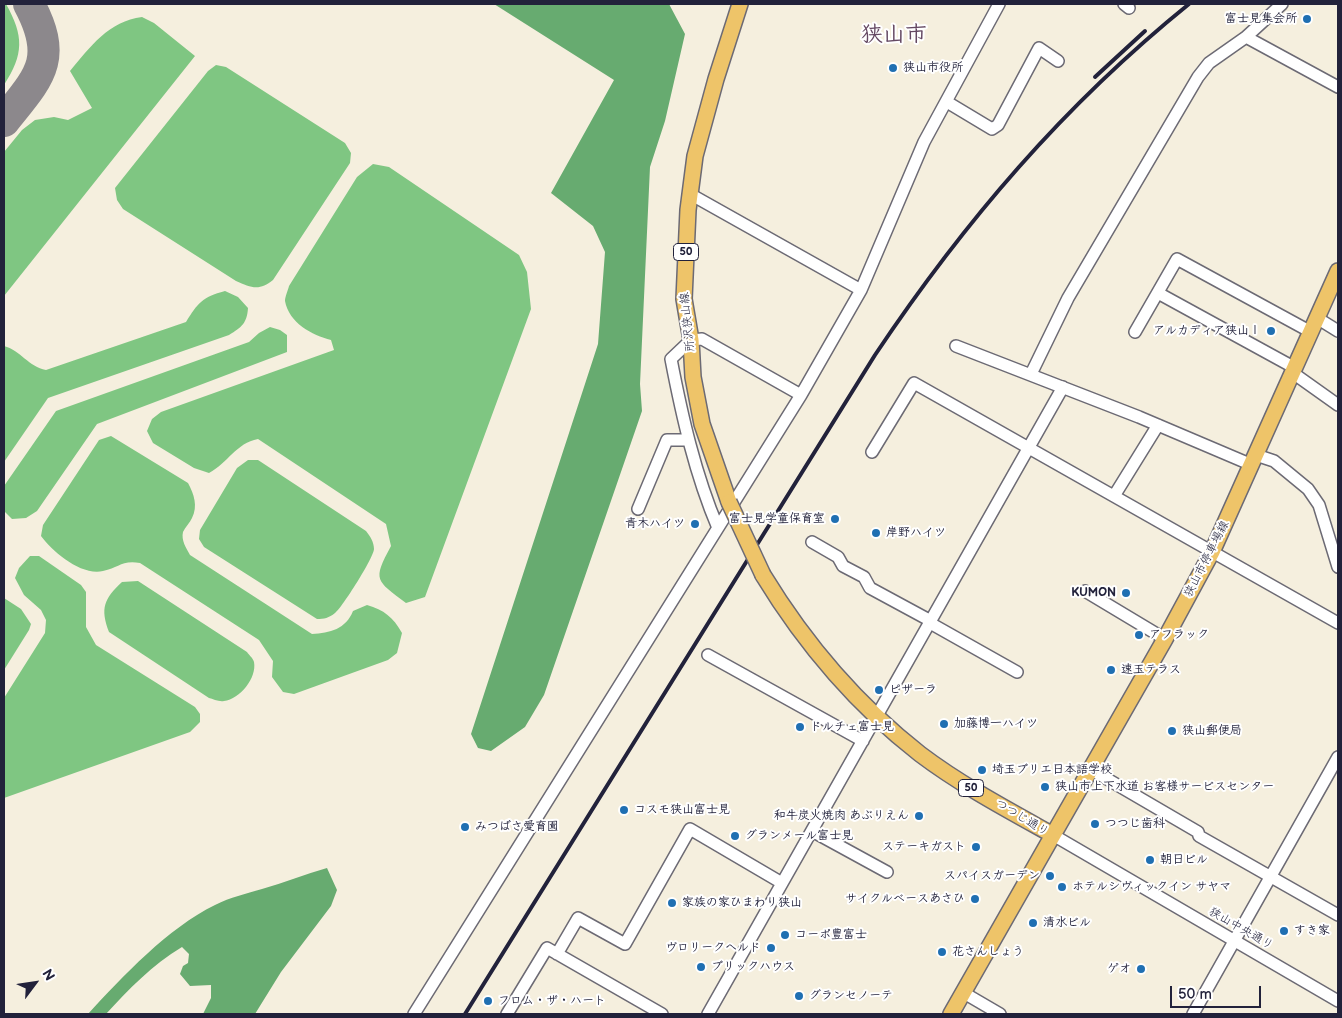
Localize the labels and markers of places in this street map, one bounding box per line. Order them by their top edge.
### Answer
place label: 富士見集会所 [1225,12,1297,26]
marker: 富士見集会所 [1301,13,1313,25]
place label: 狭山市役所 [903,61,963,75]
marker: 狭山市役所 [887,62,899,74]
place label: アルカディア狭山Ⅰ [1153,324,1261,338]
marker: アルカディア狭山Ⅰ [1265,325,1277,337]
place label: 富士見学童保育室 [729,512,825,526]
marker: 富士見学童保育室 [829,513,841,525]
place label: 青木ハイツ [625,517,685,531]
marker: 青木ハイツ [689,518,701,530]
place label: 岸野ハイツ [886,526,946,540]
marker: 岸野ハイツ [870,527,882,539]
place label: KUMON [1071,586,1116,600]
marker: KUMON [1120,587,1132,599]
place label: アフラック [1149,628,1209,642]
marker: アフラック [1133,629,1145,641]
place label: 速玉テラス [1121,663,1181,677]
marker: 速玉テラス [1105,664,1117,676]
place label: ピザーラ [889,683,937,697]
marker: ピザーラ [873,684,885,696]
place label: 加藤博一ハイツ [954,717,1038,731]
marker: 加藤博一ハイツ [938,718,950,730]
place label: ドルチェ富士見 [810,720,894,734]
marker: ドルチェ富士見 [794,721,806,733]
place label: 狭山郵便局 [1182,724,1242,738]
marker: 狭山郵便局 [1166,725,1178,737]
place label: 埼玉ブリエ日本語学校 [992,763,1112,777]
marker: 埼玉ブリエ日本語学校 [976,764,988,776]
place label: 狭山市上下水道 お客様サービスセンター [1055,780,1274,794]
marker: 狭山市上下水道 お客様サービスセンター [1039,781,1051,793]
place label: コスモ狭山富士見 [634,803,730,817]
marker: コスモ狭山富士見 [618,804,630,816]
place label: 和牛炭火焼肉 あぶりえん [774,809,909,823]
marker: 和牛炭火焼肉 あぶりえん [913,810,925,822]
place label: つつじ歯科 [1105,817,1165,831]
marker: つつじ歯科 [1089,818,1101,830]
place label: みつばさ愛育園 [475,820,559,834]
marker: みつばさ愛育園 [459,821,471,833]
place label: グランメール富士見 [745,829,853,843]
marker: グランメール富士見 [729,830,741,842]
place label: ステーキガスト [882,840,966,854]
marker: ステーキガスト [970,841,982,853]
place label: 朝日ビル [1160,853,1208,867]
marker: 朝日ビル [1144,854,1156,866]
place label: スパイスガーデン [944,869,1040,883]
marker: スパイスガーデン [1044,870,1056,882]
place label: ホテルシヴィックイン サヤマ [1072,880,1231,894]
marker: ホテルシヴィックイン サヤマ [1056,881,1068,893]
place label: サイクルベースあさひ [845,892,965,906]
marker: サイクルベースあさひ [969,893,981,905]
place label: 家族の家ひまわり狭山 [682,896,802,910]
marker: 家族の家ひまわり狭山 [666,897,678,909]
place label: 清水ビル [1043,916,1091,930]
marker: 清水ビル [1027,917,1039,929]
place label: すき家 [1294,924,1330,938]
marker: すき家 [1278,925,1290,937]
place label: コーポ豊富士 [795,928,867,942]
marker: コーポ豊富士 [779,929,791,941]
place label: ヴロリークヘルド [665,941,761,955]
marker: ヴロリークヘルド [765,942,777,954]
place label: 花さんしょう [952,945,1024,959]
marker: 花さんしょう [936,946,948,958]
place label: ブリックハウス [711,960,795,974]
marker: ブリックハウス [695,961,707,973]
place label: ゲオ [1107,962,1131,976]
marker: ゲオ [1135,963,1147,975]
place label: グランセノーテ [809,989,893,1003]
marker: グランセノーテ [793,990,805,1002]
place label: フロム・ザ・ハート [498,994,606,1008]
marker: フロム・ザ・ハート [482,995,494,1007]

